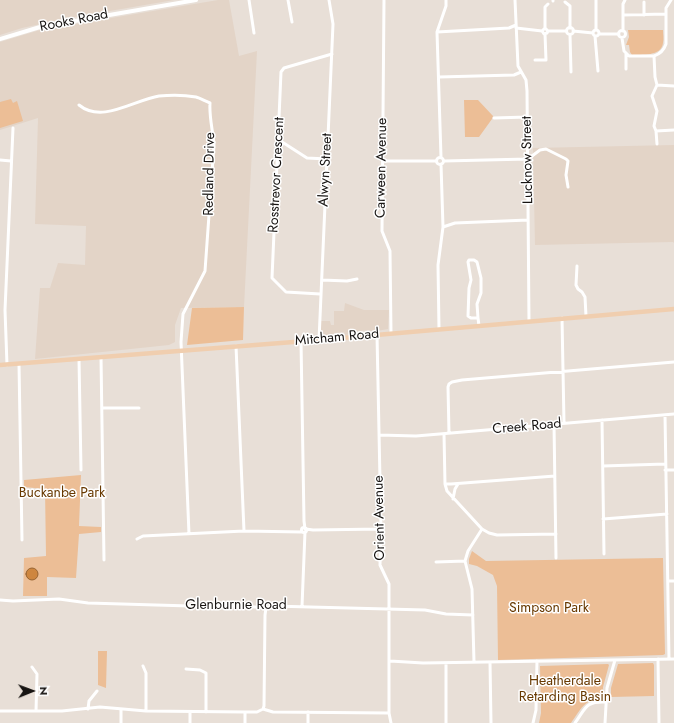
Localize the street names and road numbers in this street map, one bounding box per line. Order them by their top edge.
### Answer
street label: Rooks Road [38,6,110,36]
street label: Lucknow Street [519,116,537,204]
street label: Rosstrevor Crescent [266,117,288,233]
street label: Carween Avenue [373,118,391,218]
street label: Redland Drive [201,132,219,216]
street label: Alwyn Street [316,133,336,207]
street label: Mitcham Road [294,326,380,350]
street label: Creek Road [492,416,562,438]
street label: Orient Avenue [371,475,389,561]
street label: Glenburnie Road [185,598,287,614]

